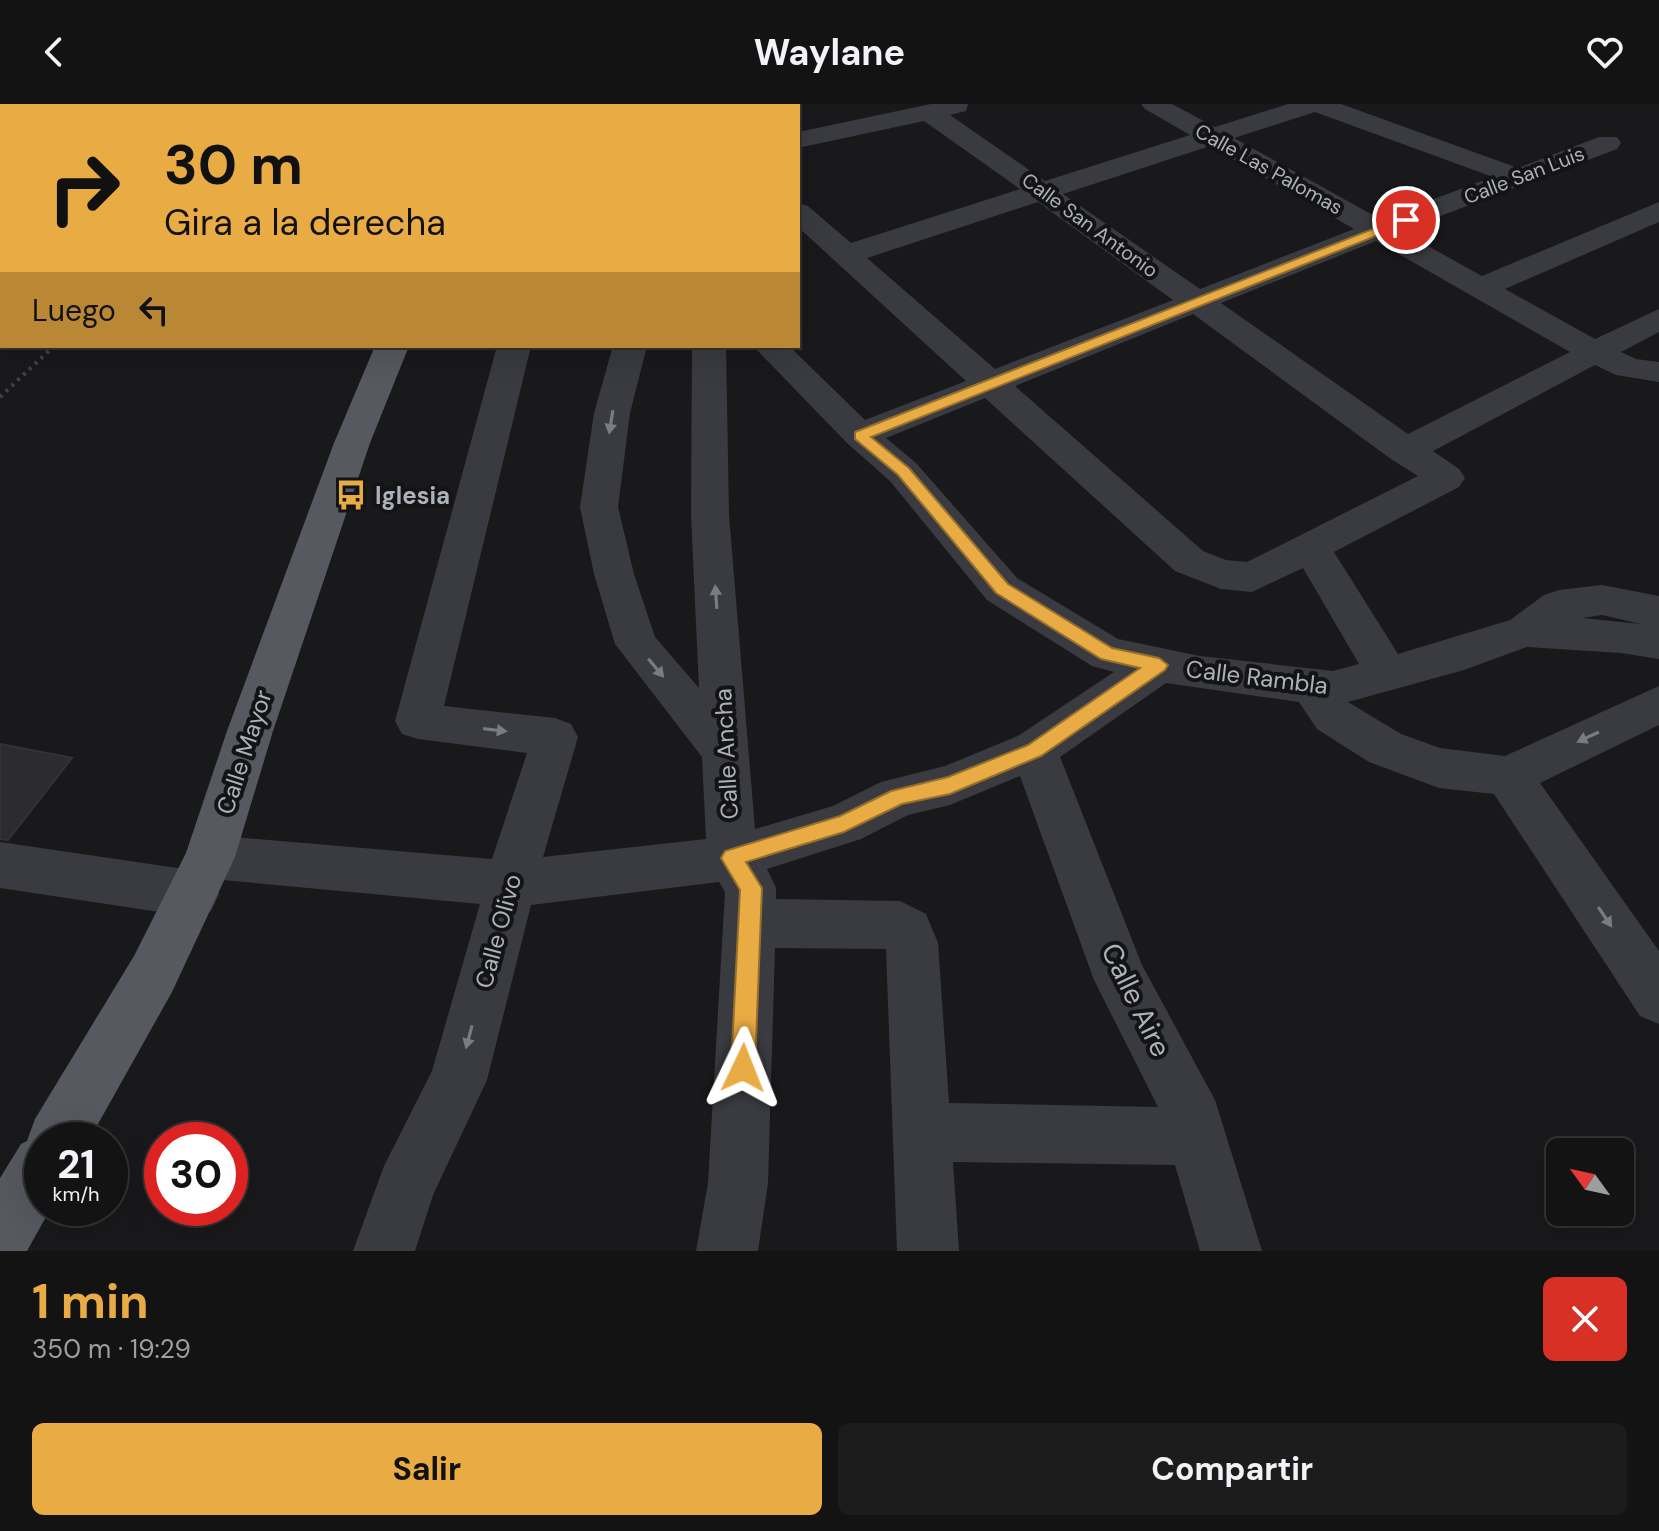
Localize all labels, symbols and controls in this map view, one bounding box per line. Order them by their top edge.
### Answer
text: Waylane [754,29,905,76]
icon: back [32,30,76,74]
icon: heart [1583,30,1627,74]
street label: Calle Las Palomas [1191,118,1347,220]
text: 30 m [164,128,303,201]
icon: right [32,136,136,240]
street label: Calle San Luis [1460,140,1588,210]
street label: Calle San Antonio [1017,167,1163,283]
pin [1372,186,1440,254]
icon: arrive [1384,198,1428,242]
text: Gira a la derecha [164,199,446,246]
icon: left [132,288,176,332]
text: Luego [32,291,116,330]
one-way arrow [604,410,617,435]
bus stop icon: Iglesia [334,478,368,512]
place label: Iglesia [375,480,450,511]
one-way arrow [709,584,722,609]
street label: Calle Rambla [1184,653,1330,701]
one-way arrow [647,658,664,678]
street label: Calle Mayor [209,686,279,818]
street label: Calle Ancha [707,688,745,820]
one-way arrow [483,724,508,737]
one-way arrow [1577,730,1600,744]
street label: Calle Olivo [468,871,528,991]
one-way arrow [1597,907,1612,928]
street label: Calle Aire [1093,937,1179,1063]
one-way arrow [463,1025,475,1050]
position arrow [701,1026,785,1110]
speed limit sign: 30 [144,1122,248,1226]
text: 21 [57,1138,95,1190]
north arrow [1546,1138,1634,1226]
map controls [1546,1138,1634,1226]
text: km/h [52,1181,100,1207]
text: 1 min [32,1270,149,1333]
button: close [1543,1277,1627,1361]
text: 350 m · 19:29 [32,1332,191,1366]
button: Salir [32,1423,822,1515]
button: Compartir [838,1423,1627,1515]

